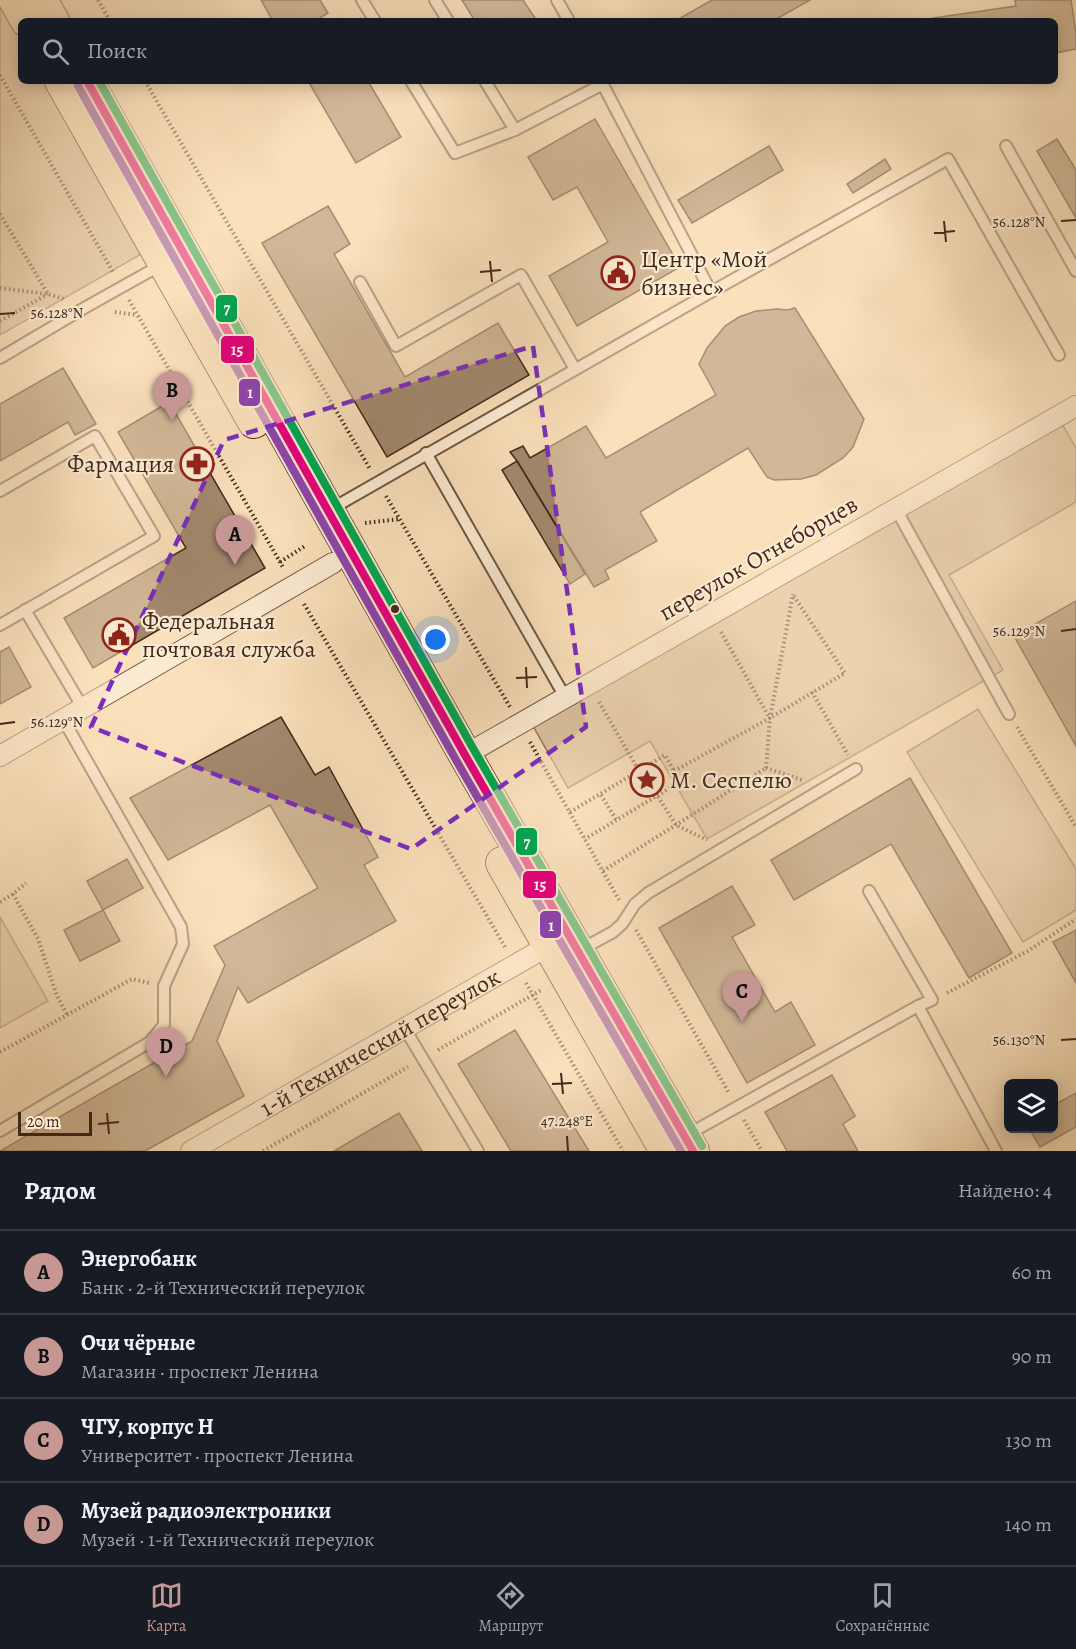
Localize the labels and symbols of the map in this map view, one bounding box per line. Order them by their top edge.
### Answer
text: 56.128°N [993,212,1046,232]
place label: Центр «Мой бизнес» [641,243,767,303]
public building icon: Центр «Мой бизнес» [600,255,636,291]
line badge: 7 [215,294,238,323]
text: 7 [224,298,231,320]
text: 56.128°N [31,303,84,323]
line badge: 15 [220,335,255,364]
text: 15 [231,339,243,361]
pin: B [152,372,192,421]
line badge: 1 [238,378,261,407]
text: 1 [247,382,253,404]
pharmacy icon: Фармация [179,446,215,482]
place label: Фармация [67,448,174,480]
street label: переулок Огнеборцев [653,488,863,628]
pin: A [216,516,254,565]
unlabelled marker [389,603,401,615]
place label: Федеральная почтовая служба [142,605,316,665]
public building icon: Федеральная почтовая служба [101,617,137,653]
text: 56.129°N [993,621,1045,641]
your location [421,625,450,654]
text: 56.129°N [31,712,83,732]
place icon: М. Сеспелю [629,762,665,798]
place label: М. Сеспелю [670,764,792,796]
line badge: 7 [515,827,538,856]
text: 7 [524,832,531,854]
line badge: 15 [522,870,557,899]
text: 15 [534,874,546,896]
line badge: 1 [539,910,562,939]
text: 1 [548,915,554,937]
street label: 1-й Технический переулок [254,961,506,1124]
pin: C [722,972,762,1022]
pin: D [146,1028,186,1077]
text: 56.130°N [993,1030,1046,1050]
scale bar [18,1109,92,1136]
text: 47.248°E [541,1111,593,1131]

